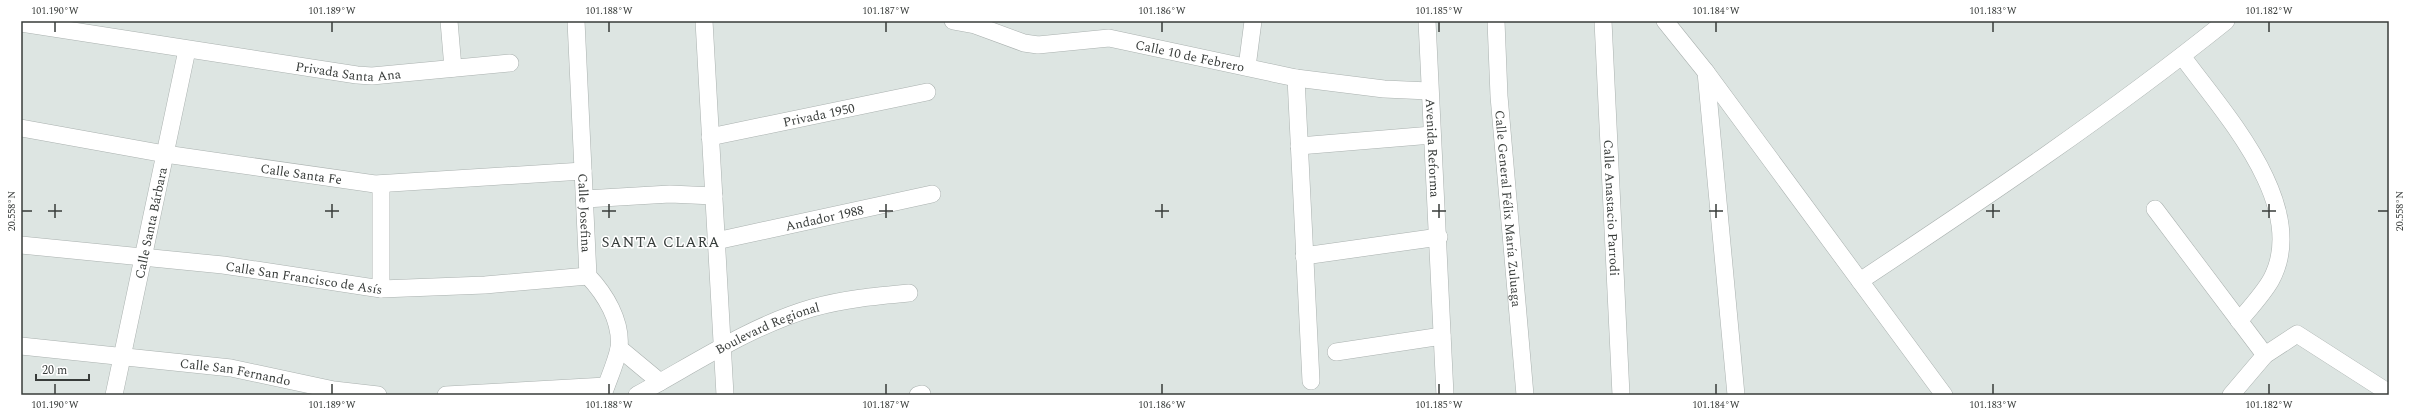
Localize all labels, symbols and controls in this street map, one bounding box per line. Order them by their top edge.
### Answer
text: 101.190°W [31,3,79,19]
text: 101.189°W [308,3,356,19]
text: 101.188°W [585,3,633,19]
text: 101.187°W [862,3,910,19]
text: 101.186°W [1138,3,1186,19]
text: 101.185°W [1415,3,1463,19]
text: 101.184°W [1692,3,1740,19]
text: 101.183°W [1969,3,2017,19]
text: 101.182°W [2245,3,2293,19]
street label: Calle 10 de Febrero [1134,35,1246,78]
street label: Privada Santa Ana [294,57,402,87]
street label: Privada 1950 [781,98,857,133]
street label: Avenida Reforma [1420,98,1445,199]
street label: Calle General Félix María Zuluaga [1489,109,1526,308]
street label: Calle Anastacio Parrodi [1598,139,1624,277]
street label: Calle Santa Fe [259,159,343,190]
street label: Calle Santa Bárbara [130,165,173,281]
street label: Calle Josefina [572,173,596,253]
text: 20.558°N [4,191,20,231]
text: 20.558°N [2392,191,2408,231]
street label: Andador 1988 [784,200,866,237]
district label: SANTA CLARA [601,231,721,254]
street label: Calle San Francisco de Asís [224,257,384,300]
street label: Boulevard Regional [712,297,822,360]
street label: Calle San Fernando [179,354,292,391]
scale bar [36,356,89,382]
text: 20 m [42,361,67,380]
text: 101.190°W [31,397,79,413]
text: 101.189°W [308,397,356,413]
text: 101.188°W [585,397,633,413]
text: 101.187°W [862,397,910,413]
text: 101.186°W [1138,397,1186,413]
text: 101.185°W [1415,397,1463,413]
text: 101.184°W [1692,397,1740,413]
text: 101.183°W [1969,397,2017,413]
text: 101.182°W [2245,397,2293,413]

